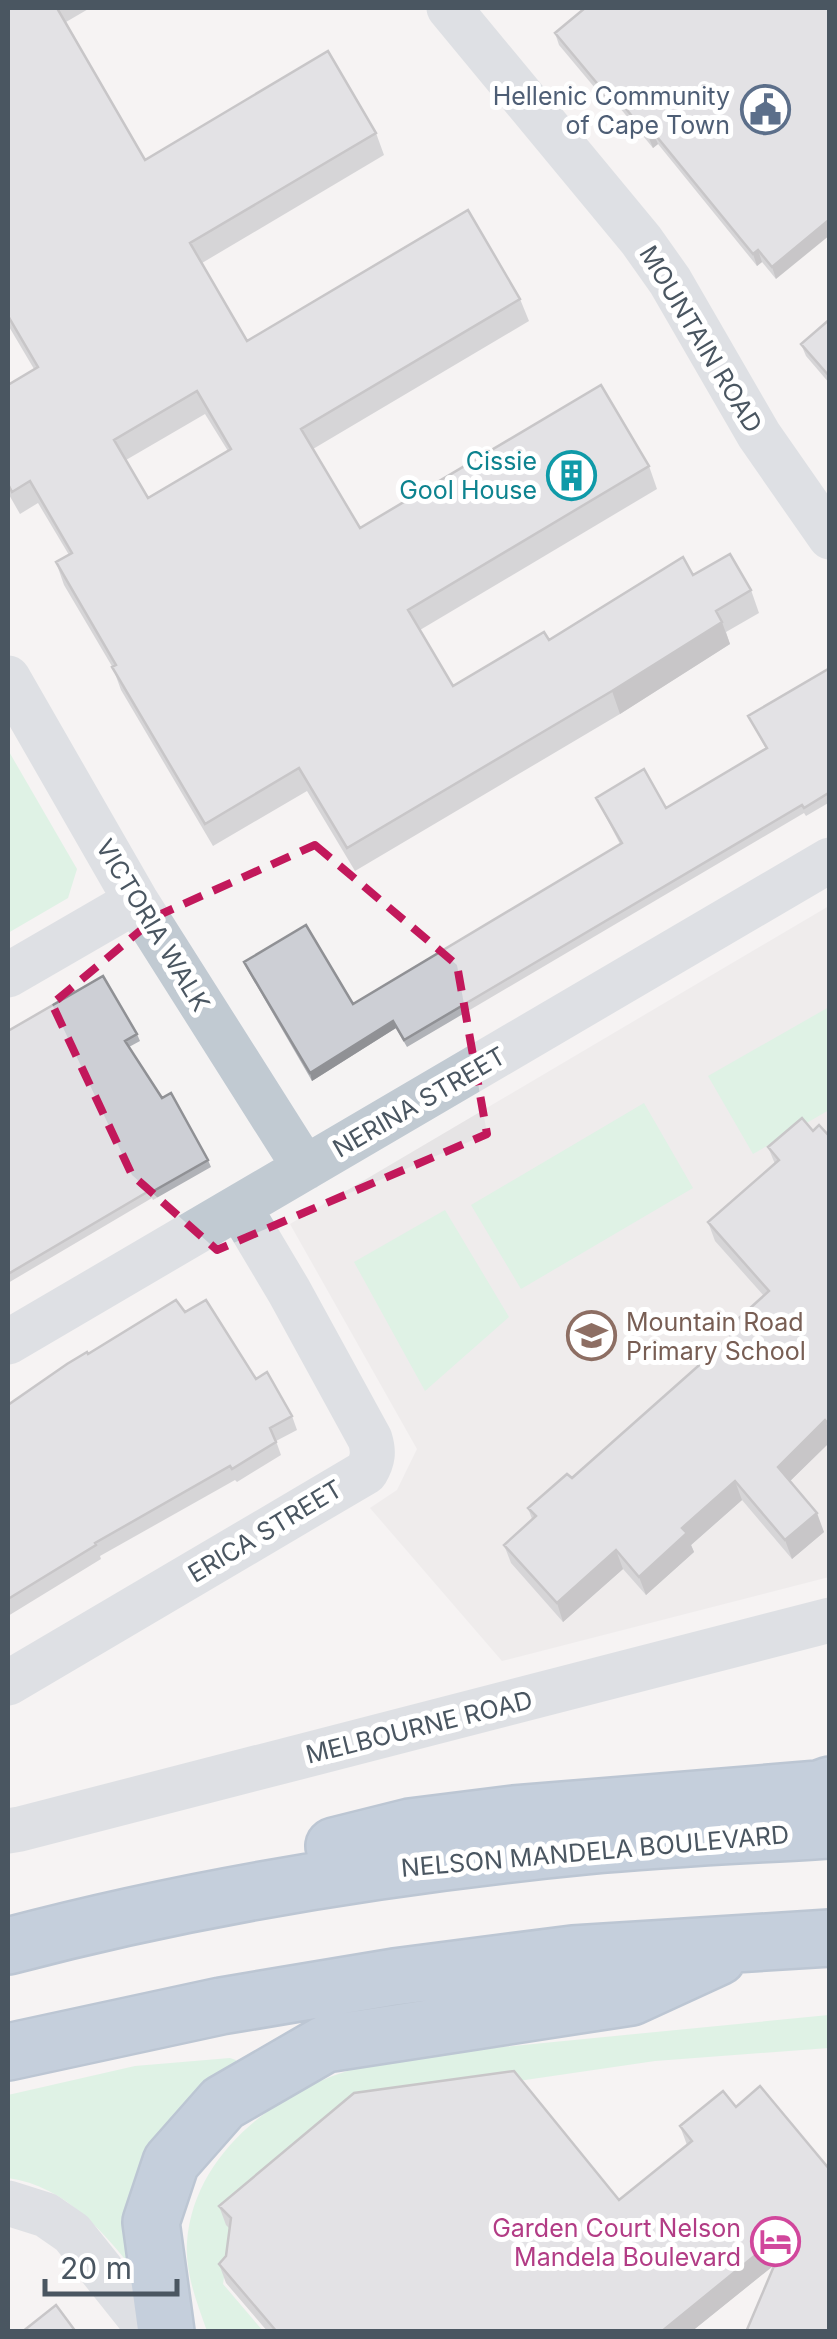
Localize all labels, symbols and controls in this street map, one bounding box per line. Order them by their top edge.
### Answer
place label: Hellenic Community of Cape Town [493,81,730,140]
public building icon: Hellenic Community of Cape Town [739,84,791,136]
street label: MOUNTAIN ROAD [633,240,769,438]
place label: Cissie Gool House [399,446,537,505]
building icon: Cissie Gool House [546,449,598,501]
street label: VICTORIA WALK [90,834,216,1017]
street label: NERINA STREET [327,1040,511,1164]
place label: Mountain Road Primary School [626,1307,806,1366]
school or university icon: Mountain Road Primary School [565,1310,617,1362]
street label: ERICA STREET [183,1473,347,1589]
street label: MELBOURNE ROAD [303,1684,535,1770]
street label: NELSON MANDELA BOULEVARD [400,1819,790,1883]
place label: Garden Court Nelson Mandela Boulevard [492,2213,741,2272]
hotel icon: Garden Court Nelson Mandela Boulevard [750,2216,802,2268]
scale bar [45,2234,178,2296]
text: 20 m [60,2250,132,2286]

